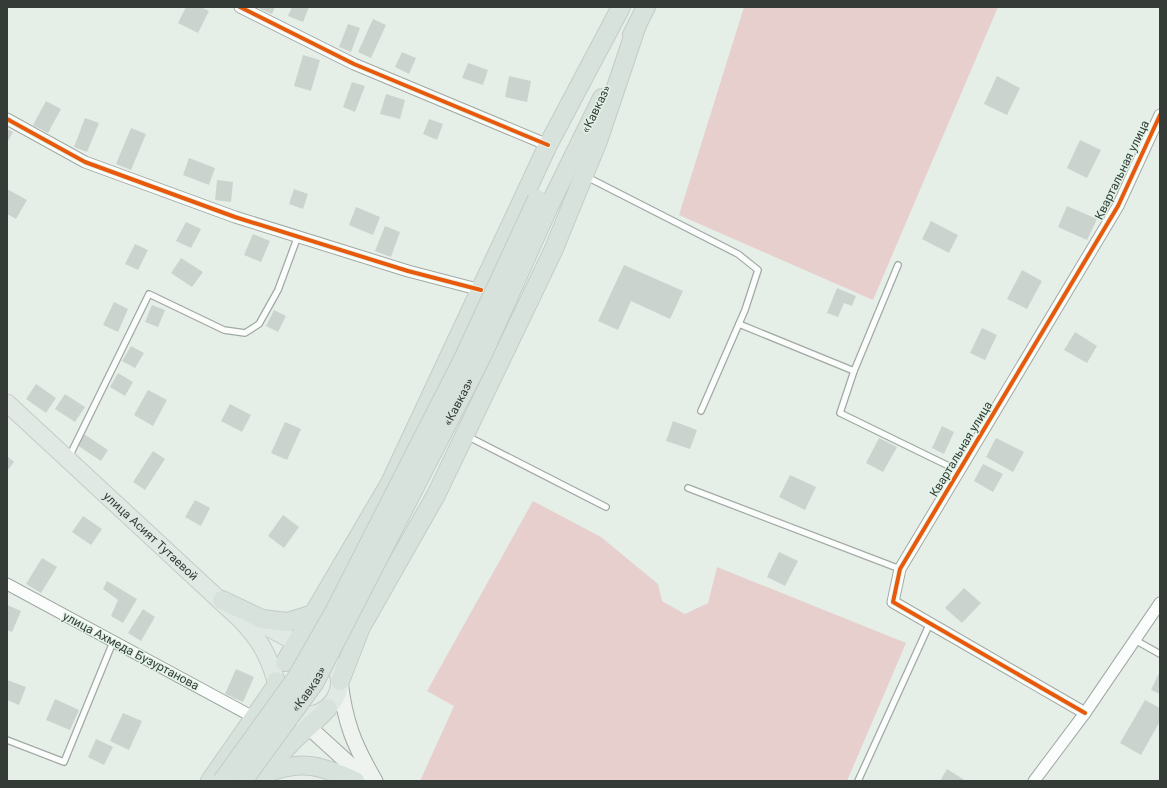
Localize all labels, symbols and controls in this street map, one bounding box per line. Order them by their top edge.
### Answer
street label: «Кавказ» [578,82,614,135]
street label: Квартальная улица [1092,118,1152,222]
street label: «Кавказ» [440,376,477,428]
street label: Квартальная улица [927,399,995,499]
street label: улица Асият Тутаевой [101,489,201,584]
street label: улица Ахмеда Бузуртанова [60,609,202,693]
street label: «Кавказ» [289,664,329,715]

